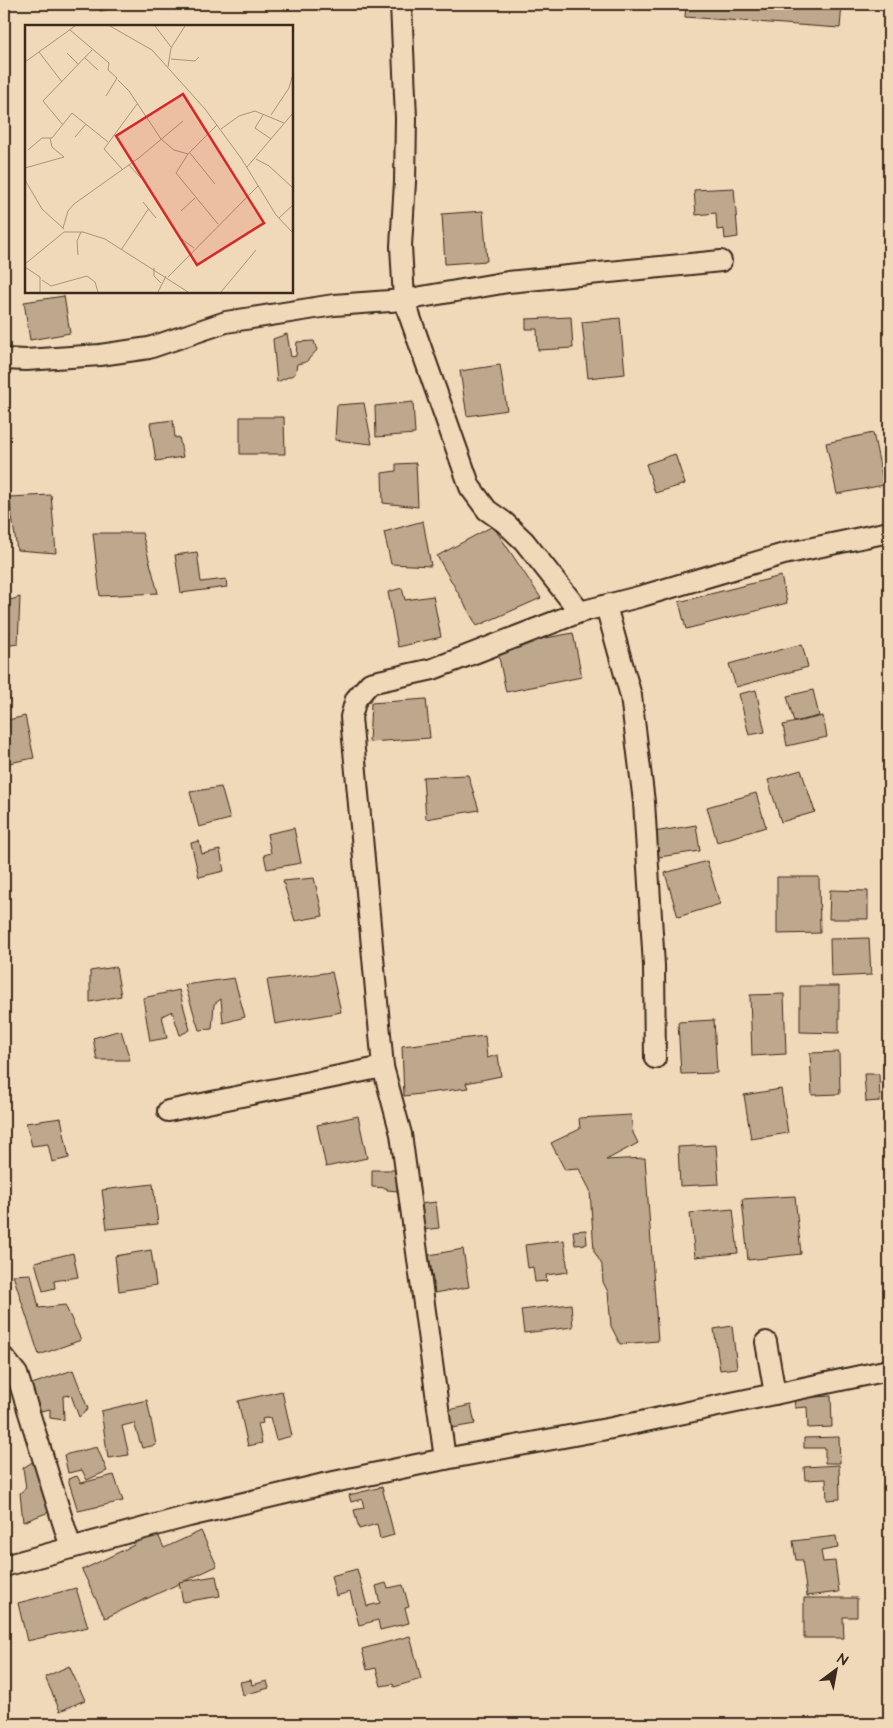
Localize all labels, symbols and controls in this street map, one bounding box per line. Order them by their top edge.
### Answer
inset map [25,25,292,292]
north arrow [810,1646,860,1696]
text: N [833,1649,852,1671]

